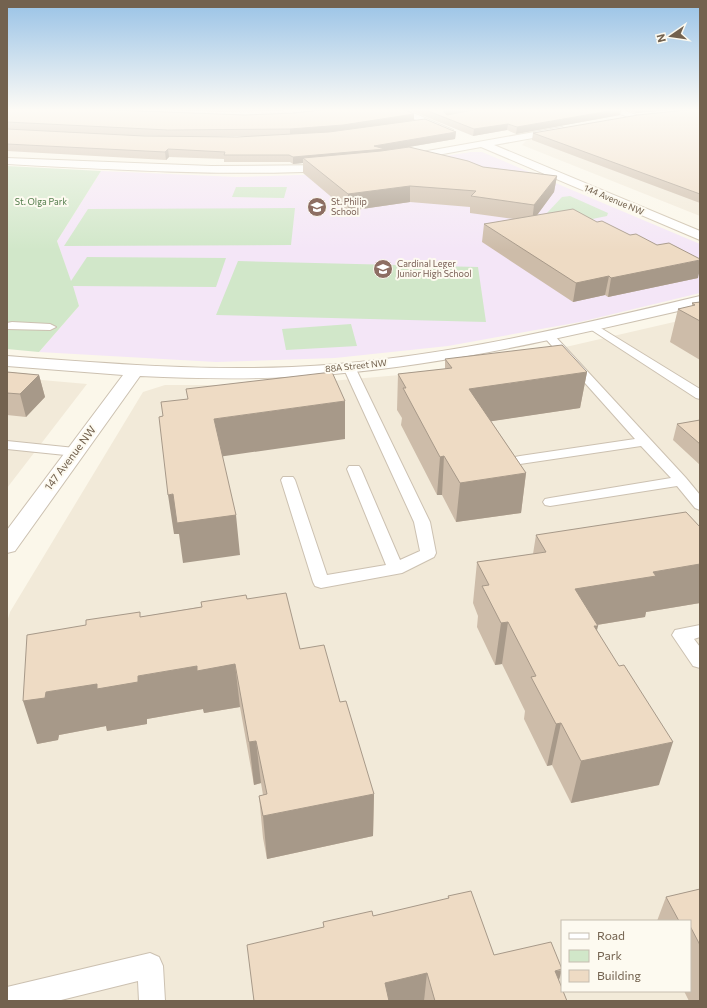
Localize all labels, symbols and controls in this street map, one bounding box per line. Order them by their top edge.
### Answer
north arrow [651,16,691,56]
text: N [654,33,668,44]
street label: 144 Avenue NW [583,182,646,217]
park label: St. Olga Park [15,196,67,207]
school or university icon: St. Philip School [306,196,328,218]
place label: St. Philip School [331,196,367,217]
school or university icon: Cardinal Leger Junior High School [372,258,394,280]
place label: Cardinal Leger Junior High School [397,258,472,279]
street label: 88A Street NW [325,357,387,374]
street label: 147 Avenue NW [41,423,98,492]
legend [561,920,691,992]
text: Road [597,928,625,942]
text: Park [597,948,623,962]
text: Building [597,968,641,982]

